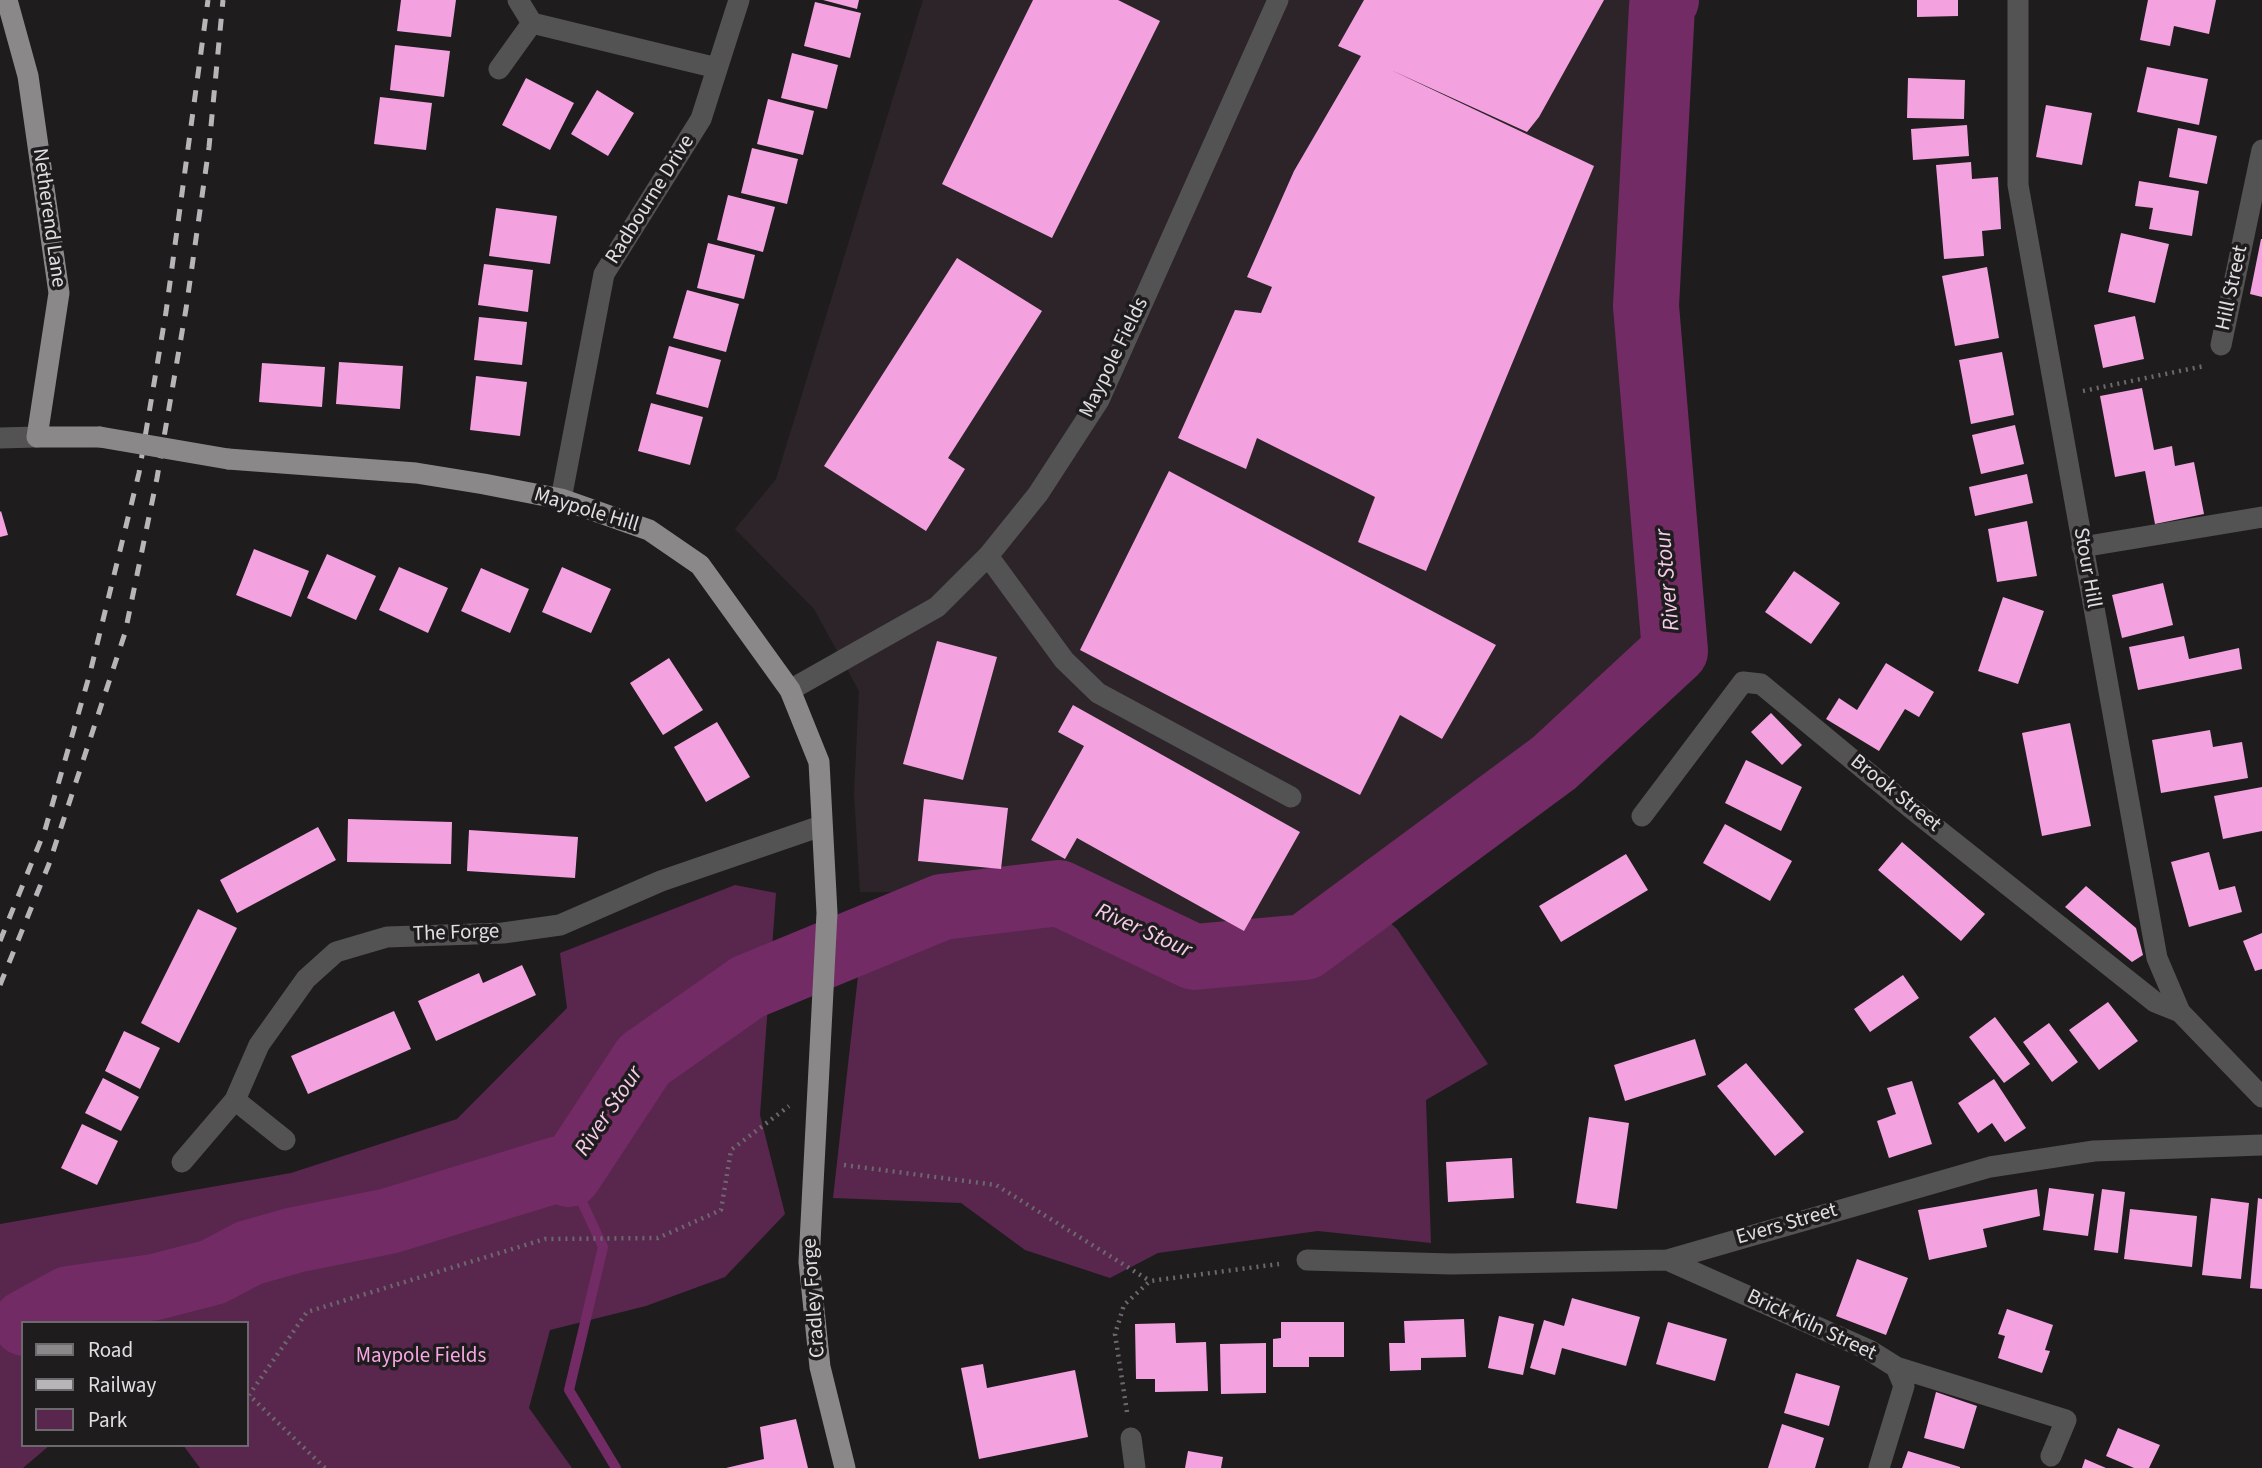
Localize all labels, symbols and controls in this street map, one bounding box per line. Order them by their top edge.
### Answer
street label: Radbourne Drive [601,131,701,269]
street label: Netherend Lane [26,147,70,289]
street label: Hill Street [2212,243,2254,333]
street label: Maypole Fields [1075,294,1155,422]
street label: Maypole Hill [531,483,641,539]
street label: Stour Hill [2067,526,2105,610]
water label: River Stour [1651,528,1687,632]
street label: Brook Street [1845,750,1945,838]
water label: River Stour [1091,899,1195,965]
street label: The Forge [412,920,500,948]
water label: River Stour [570,1062,650,1162]
street label: Evers Street [1734,1199,1840,1251]
street label: Cradley Forge [798,1237,832,1359]
street label: Brick Kiln Street [1742,1285,1880,1367]
legend [21,1321,248,1447]
text: Road [88,1335,133,1365]
park label: Maypole Fields [356,1344,486,1370]
text: Railway [88,1370,156,1400]
text: Park [88,1405,127,1435]

